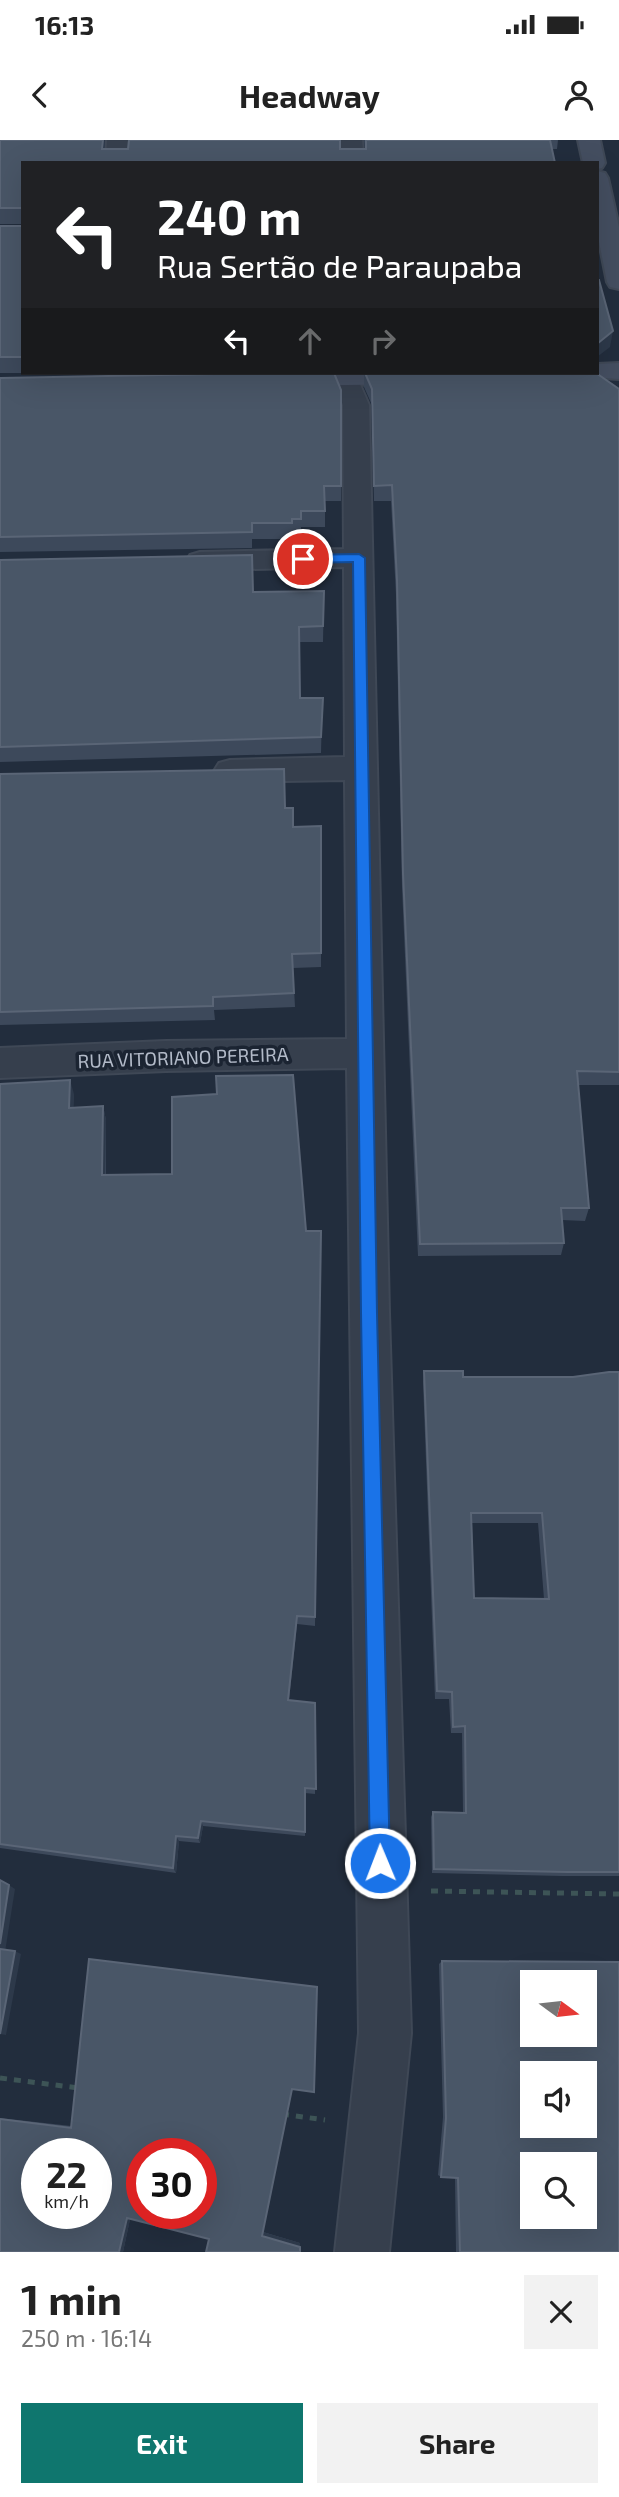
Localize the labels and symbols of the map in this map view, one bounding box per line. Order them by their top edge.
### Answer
pin [273,529,333,589]
street label: RUA VITORIANO PEREIRA [77,1042,289,1072]
position arrow [343,1826,417,1900]
north arrow [520,1970,597,2048]
speed limit sign: 30 [126,2138,217,2229]

